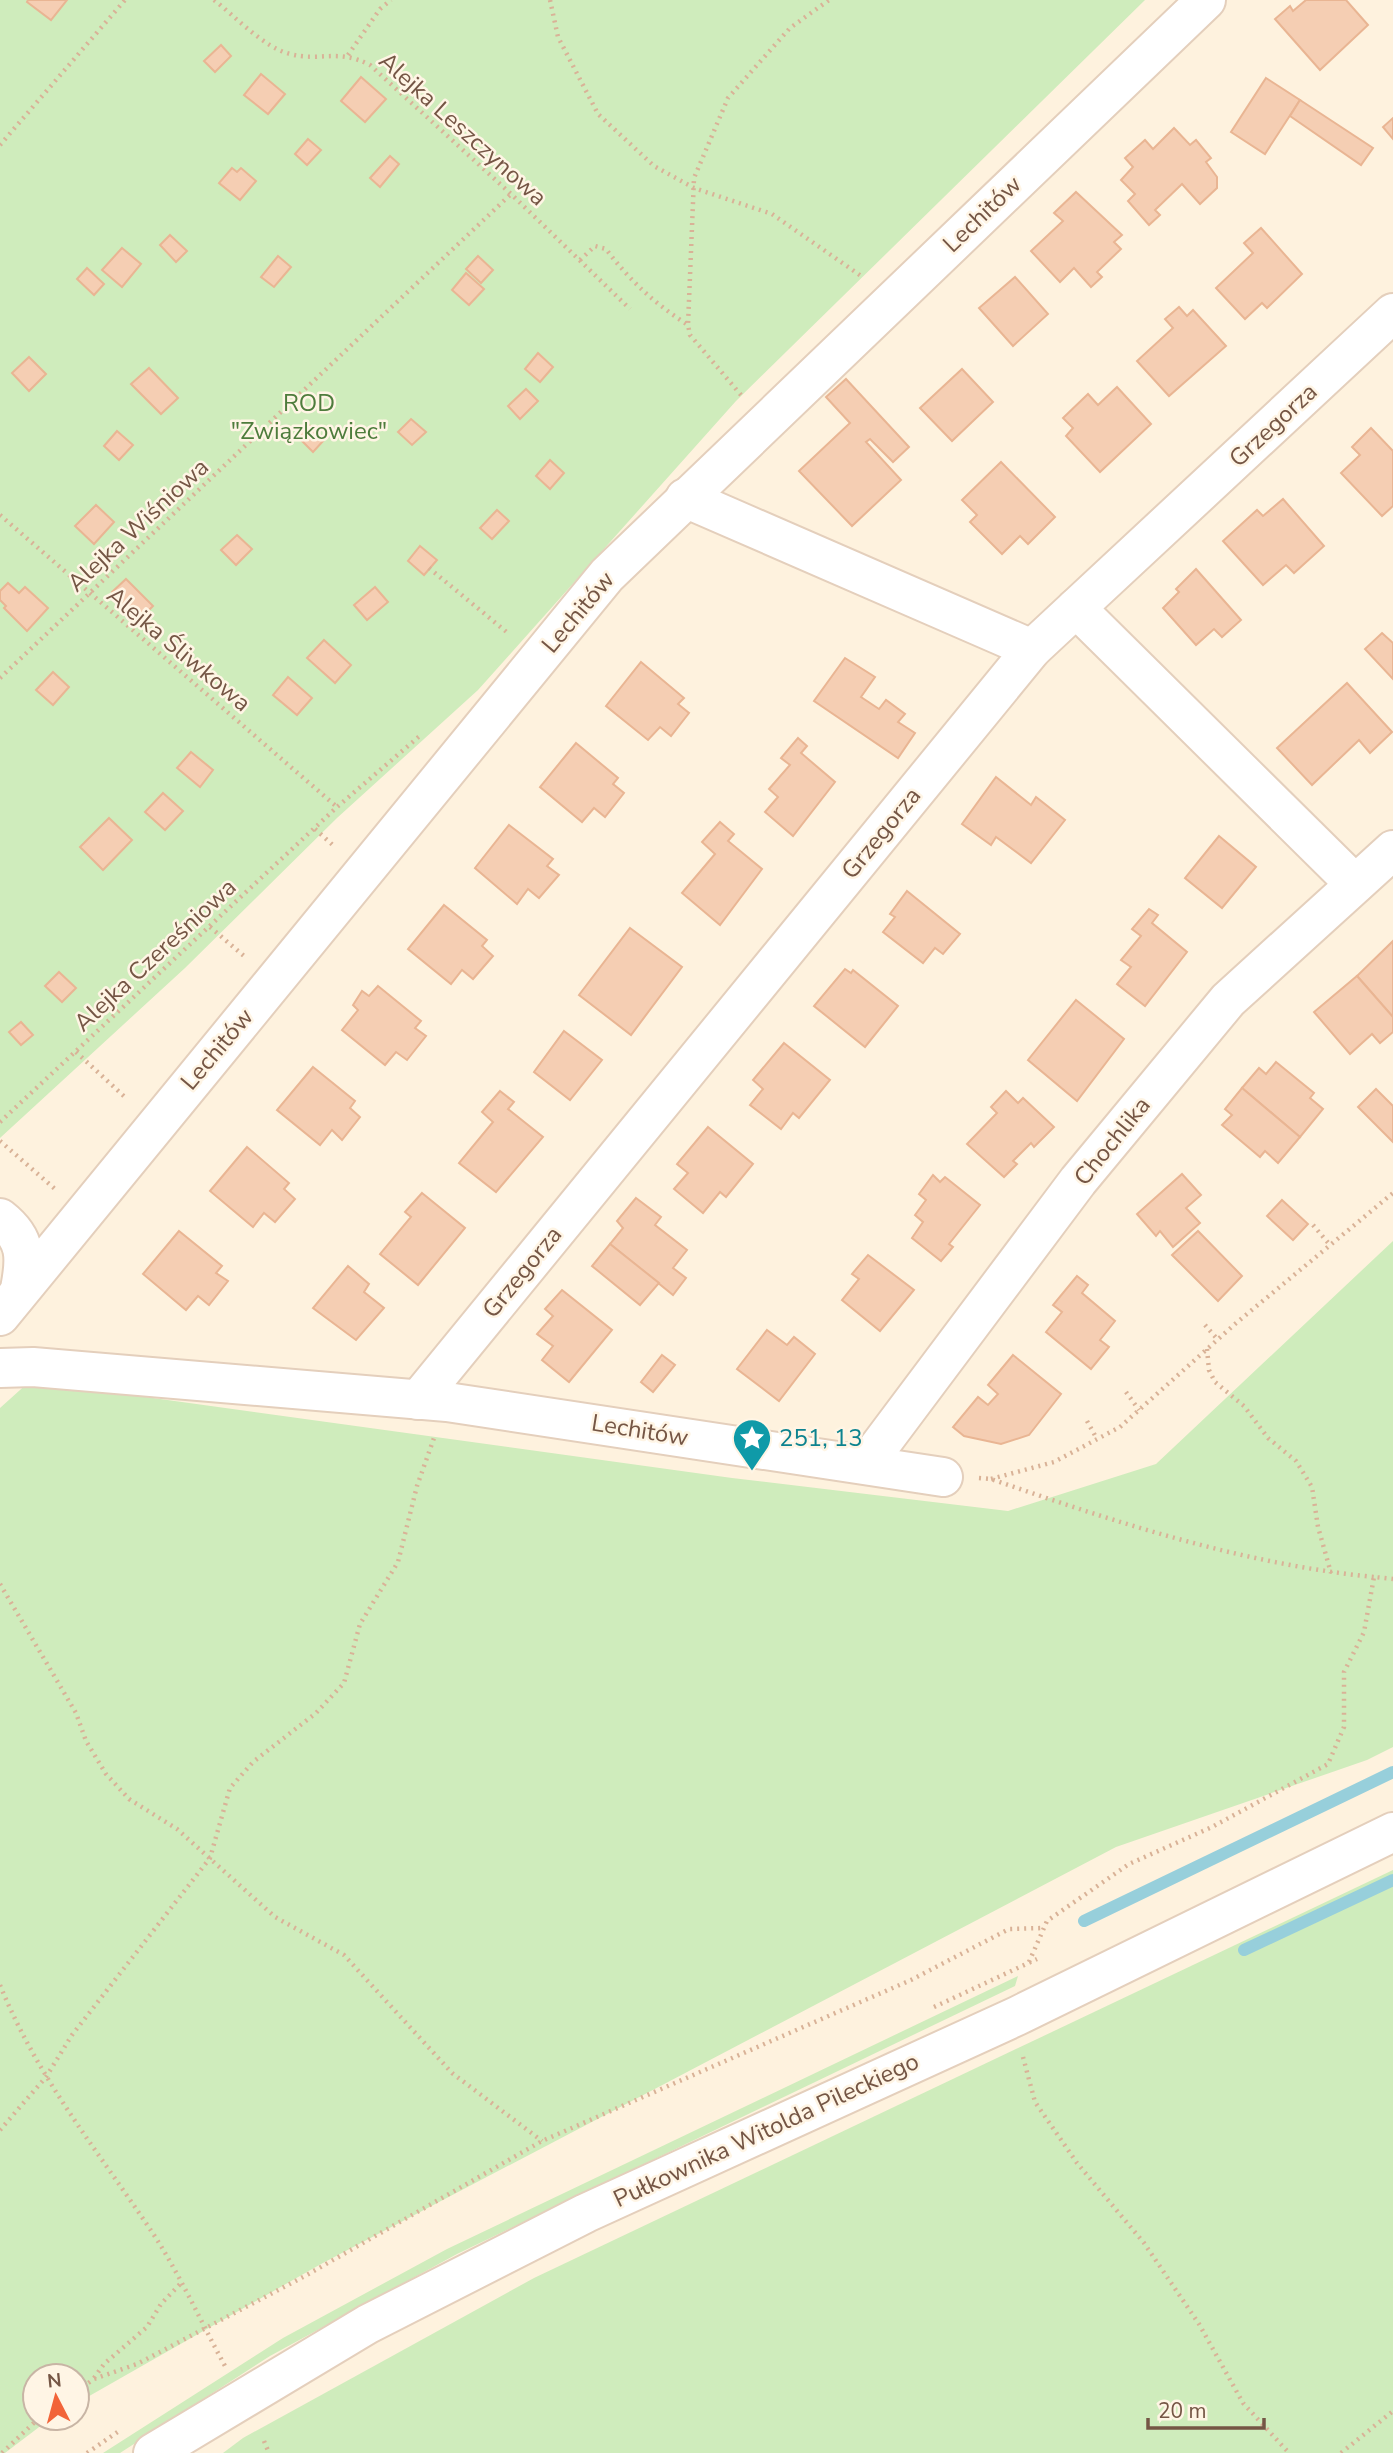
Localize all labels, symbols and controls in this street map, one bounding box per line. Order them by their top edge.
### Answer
street label: Alejka Leszczynowa [372,45,554,213]
street label: Lechitów [936,169,1028,259]
street label: Grzegorza [1222,376,1324,474]
park label: ROD "Związkowiec" [231,387,387,447]
street label: Alejka Wiśniowa [60,451,216,599]
street label: Lechitów [534,564,622,660]
street label: Alejka Śliwkowa [100,579,258,719]
street label: Grzegorza [834,780,928,886]
street label: Alejka Czereśniowa [67,871,243,1039]
street label: Lechitów [173,1001,261,1097]
street label: Chochlika [1066,1090,1158,1192]
street label: Grzegorza [475,1219,569,1325]
street label: Lechitów [589,1407,691,1453]
place icon: 251, 13 [731,1417,773,1472]
place label: 251, 13 [779,1422,863,1454]
street label: Pułkownika Witolda Pileckiego [608,2045,924,2215]
north arrow [21,2362,91,2432]
text: N [46,2367,63,2395]
scale bar [1148,2386,1264,2430]
text: 20 m [1158,2397,1207,2425]

